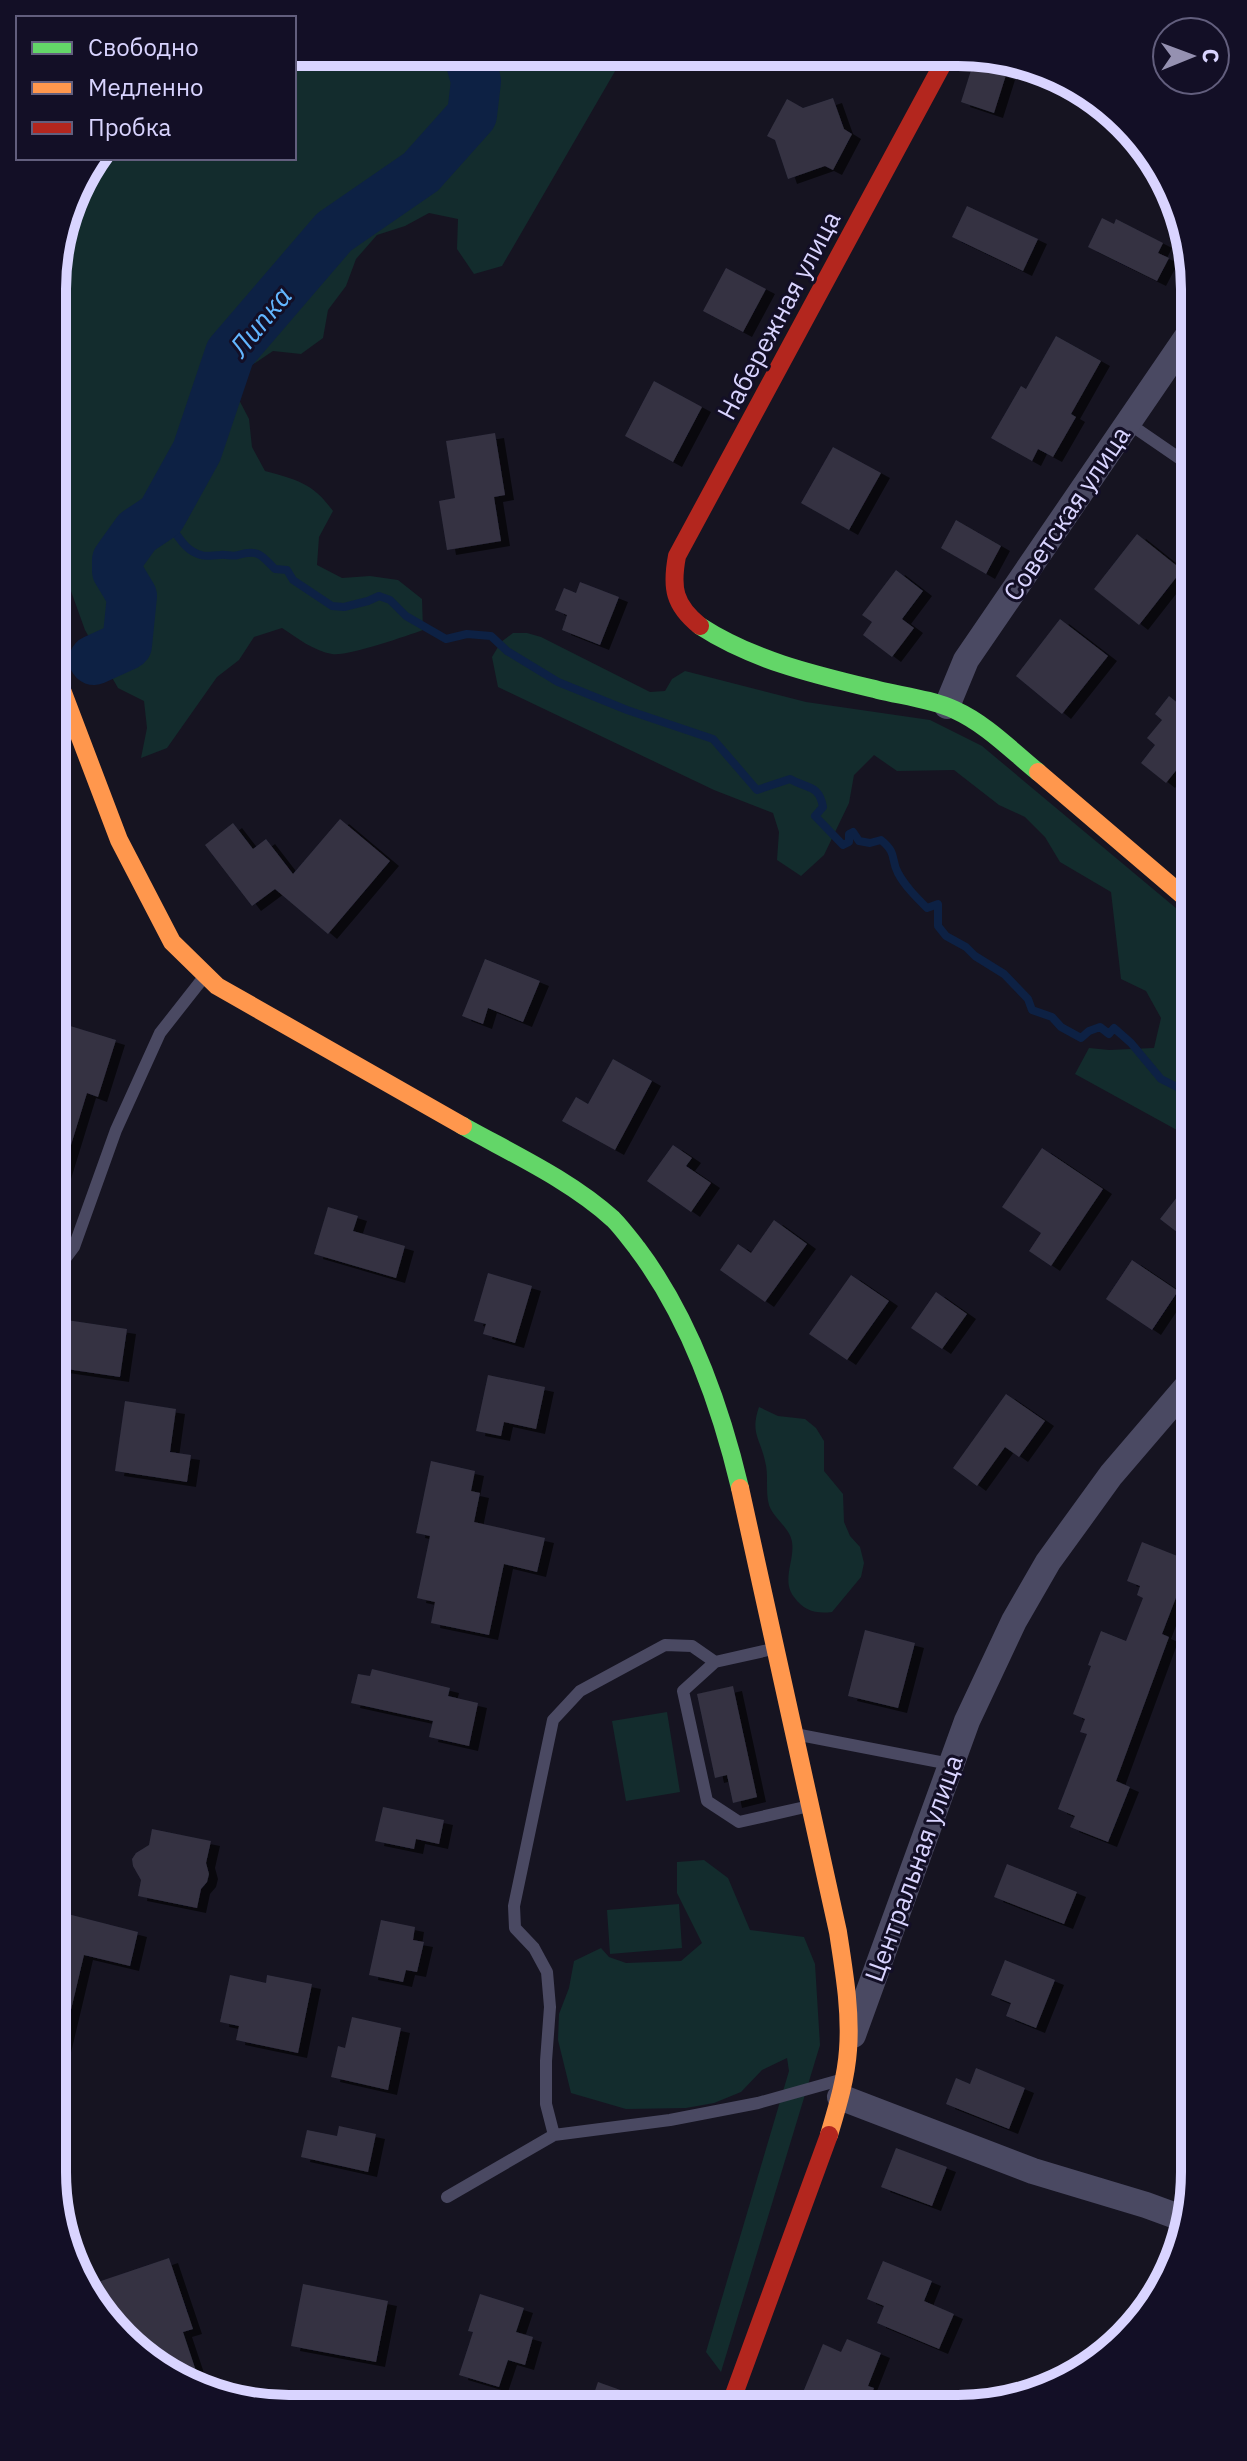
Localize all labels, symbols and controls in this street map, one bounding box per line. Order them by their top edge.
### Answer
legend [16,16,296,160]
north arrow [1151,16,1231,96]
text: Свободно [88,31,199,63]
text: С [1197,48,1226,63]
text: Медленно [88,71,204,103]
text: Пробка [88,111,172,143]
street label: Набережная улица [709,205,847,425]
water label: Липка [219,278,300,366]
street label: Советская улица [995,419,1137,607]
street label: Центральная улица [856,1750,970,1986]

